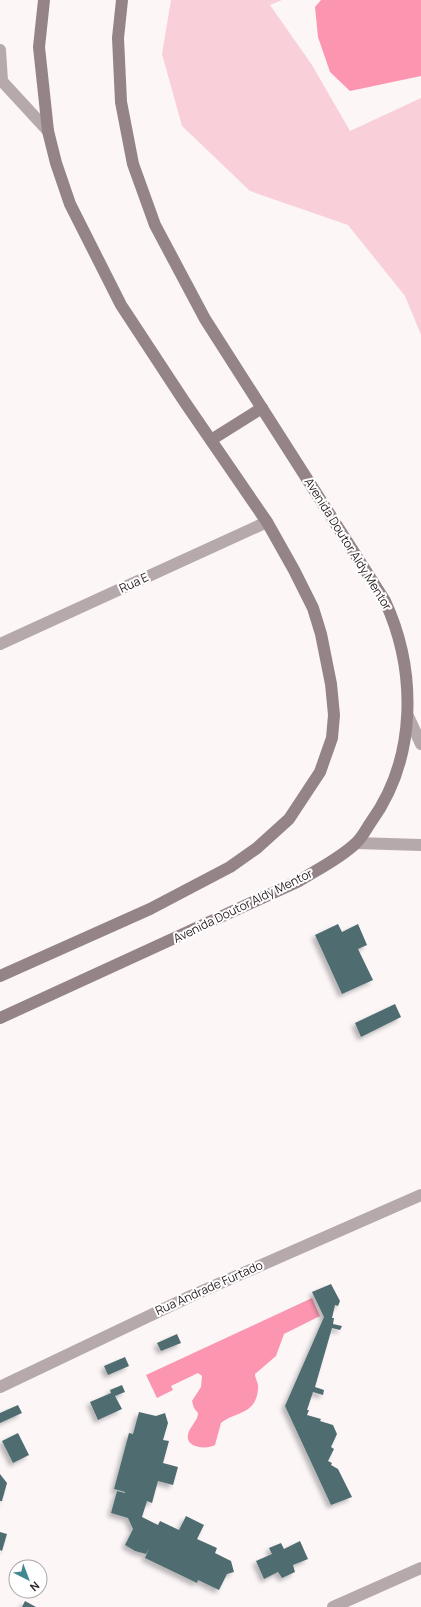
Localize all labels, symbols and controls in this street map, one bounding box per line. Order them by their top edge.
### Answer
street label: Avenida Doutor Aldy Mentor [301,474,396,614]
street label: Rua E [116,568,151,597]
street label: Avenida Doutor Aldy Mentor [170,864,316,947]
street label: Rua Andrade Furtado [152,1256,265,1319]
north arrow [8,1559,48,1599]
text: N [27,1579,43,1595]

